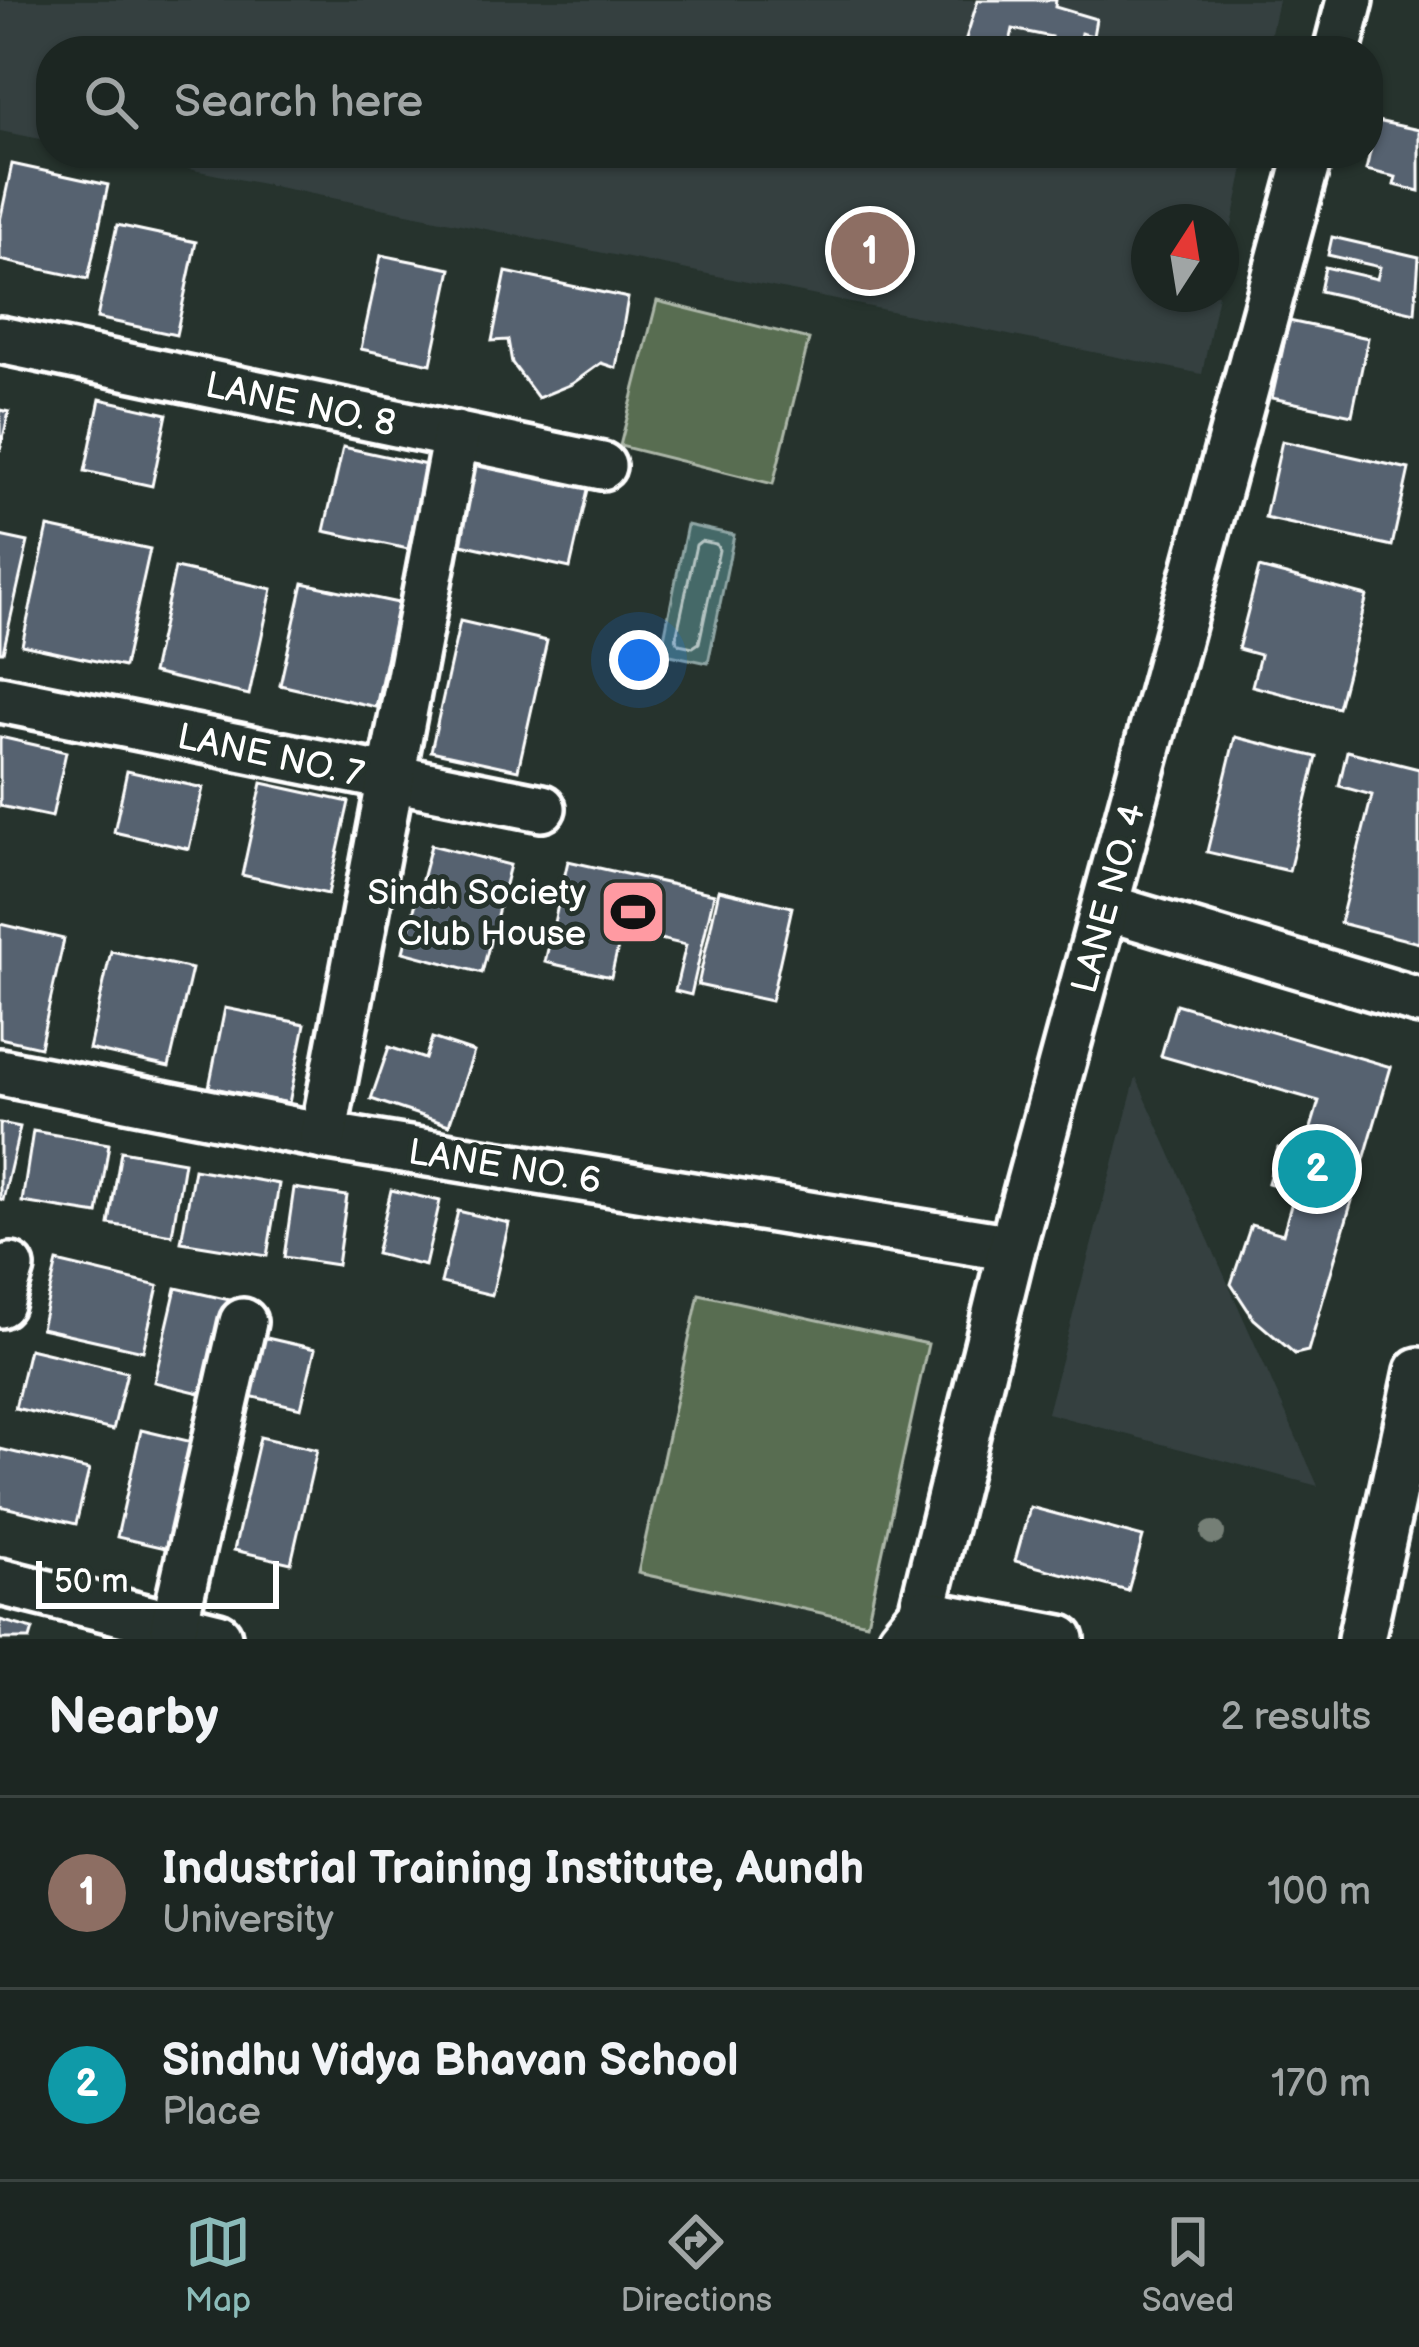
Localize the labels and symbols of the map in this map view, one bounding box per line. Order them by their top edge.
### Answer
north arrow [1131,204,1239,312]
pin: 1 [831,206,909,296]
street label: LANE NO. 8 [201,364,399,447]
your location [609,630,669,690]
street label: LANE NO. 7 [174,716,368,797]
street label: LANE NO. 4 [1064,799,1155,998]
place label: Sindh Society Club House [367,872,587,956]
sports icon: Sindh Society Club House [598,877,668,947]
pin: 2 [1278,1124,1356,1214]
street label: LANE NO. 6 [405,1131,604,1204]
scale bar [36,1555,279,1608]

